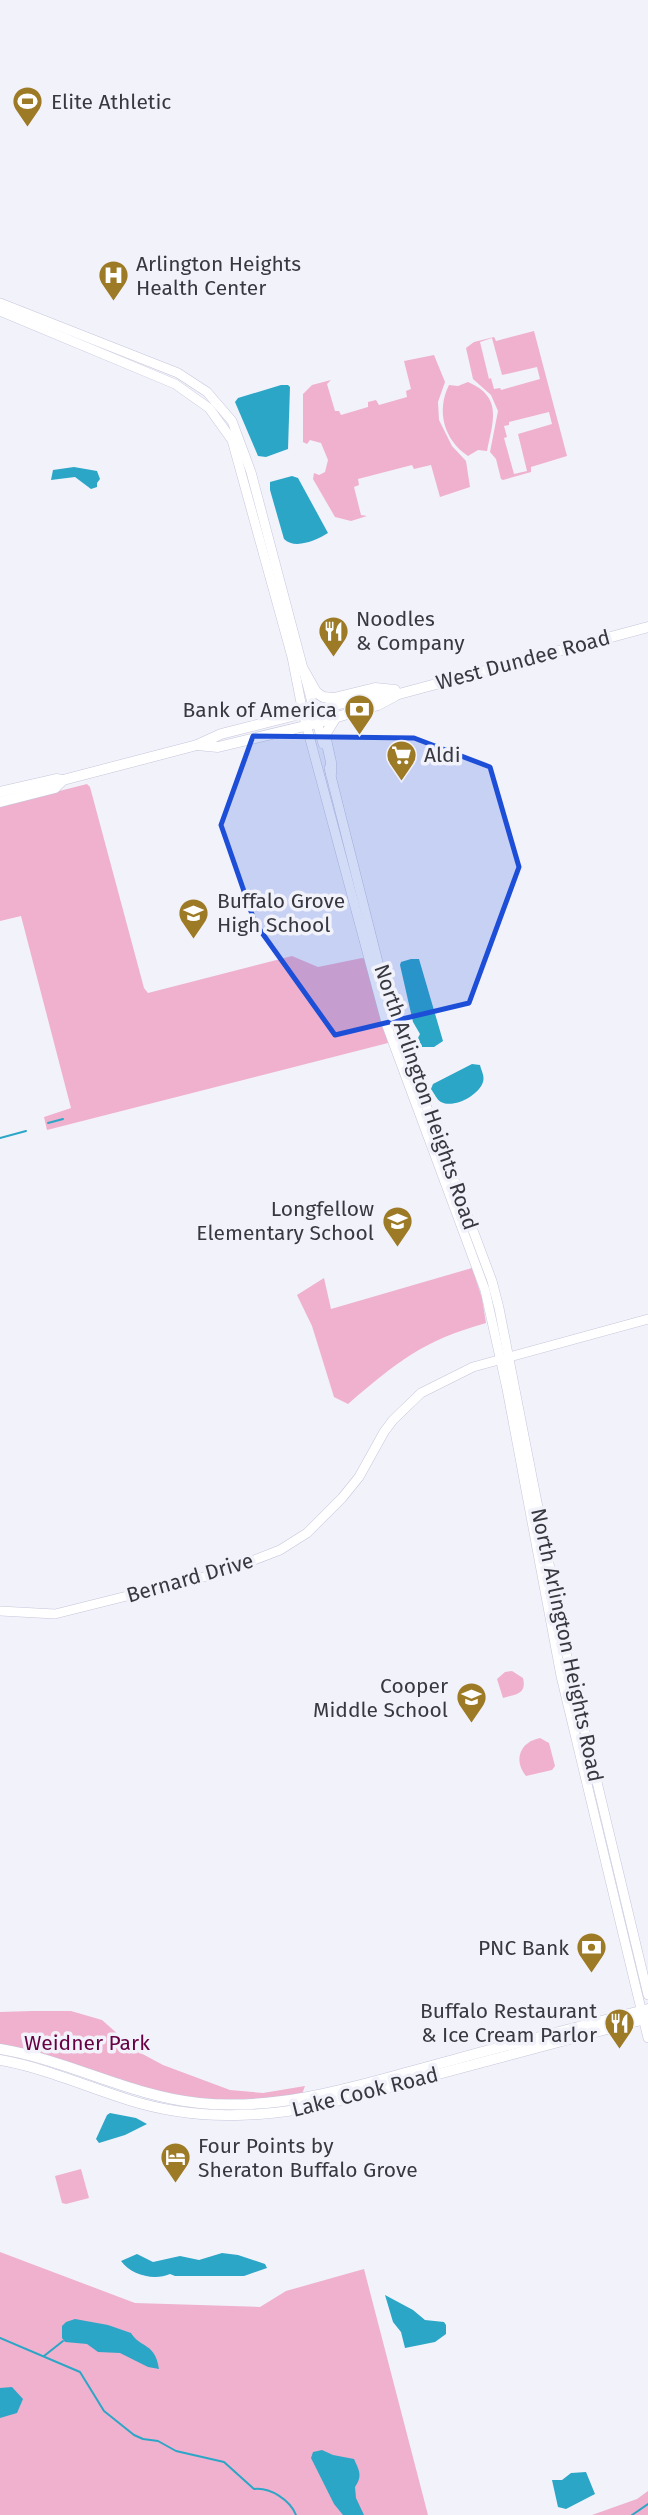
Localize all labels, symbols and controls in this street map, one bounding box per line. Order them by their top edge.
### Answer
sports icon: Elite Athletic [11,85,45,129]
place label: Elite Athletic [51,89,171,115]
place label: Arlington Heights Health Center [136,251,301,301]
hospital icon: Arlington Heights Health Center [96,259,130,303]
place label: Noodles & Company [356,606,465,656]
restaurant icon: Noodles & Company [316,614,350,658]
street label: West Dundee Road [433,624,613,696]
bank icon: Bank of America [343,693,377,737]
place label: Bank of America [183,697,337,723]
supermarket icon: Aldi [384,738,418,782]
place label: Aldi [424,742,461,768]
place label: Buffalo Grove High School [217,888,345,938]
school or university icon: Buffalo Grove High School [177,896,211,940]
street label: North Arlington Heights Road [368,961,484,1233]
place label: Longfellow Elementary School [196,1196,374,1246]
school or university icon: Longfellow Elementary School [380,1204,414,1248]
street label: North Arlington Heights Road [525,1506,609,1784]
street label: Bernard Drive [123,1547,257,1609]
place label: Cooper Middle School [313,1673,448,1723]
school or university icon: Cooper Middle School [454,1681,488,1725]
bank icon: PNC Bank [575,1931,609,1975]
place label: PNC Bank [478,1935,569,1961]
place label: Buffalo Restaurant & Ice Cream Parlor [420,1998,597,2048]
restaurant icon: Buffalo Restaurant & Ice Cream Parlor [603,2006,637,2050]
park label: Weidner Park [24,2030,150,2056]
street label: Lake Cook Road [289,2061,441,2123]
place label: Four Points by Sheraton Buffalo Grove [198,2133,418,2183]
hotel icon: Four Points by Sheraton Buffalo Grove [158,2141,192,2185]

